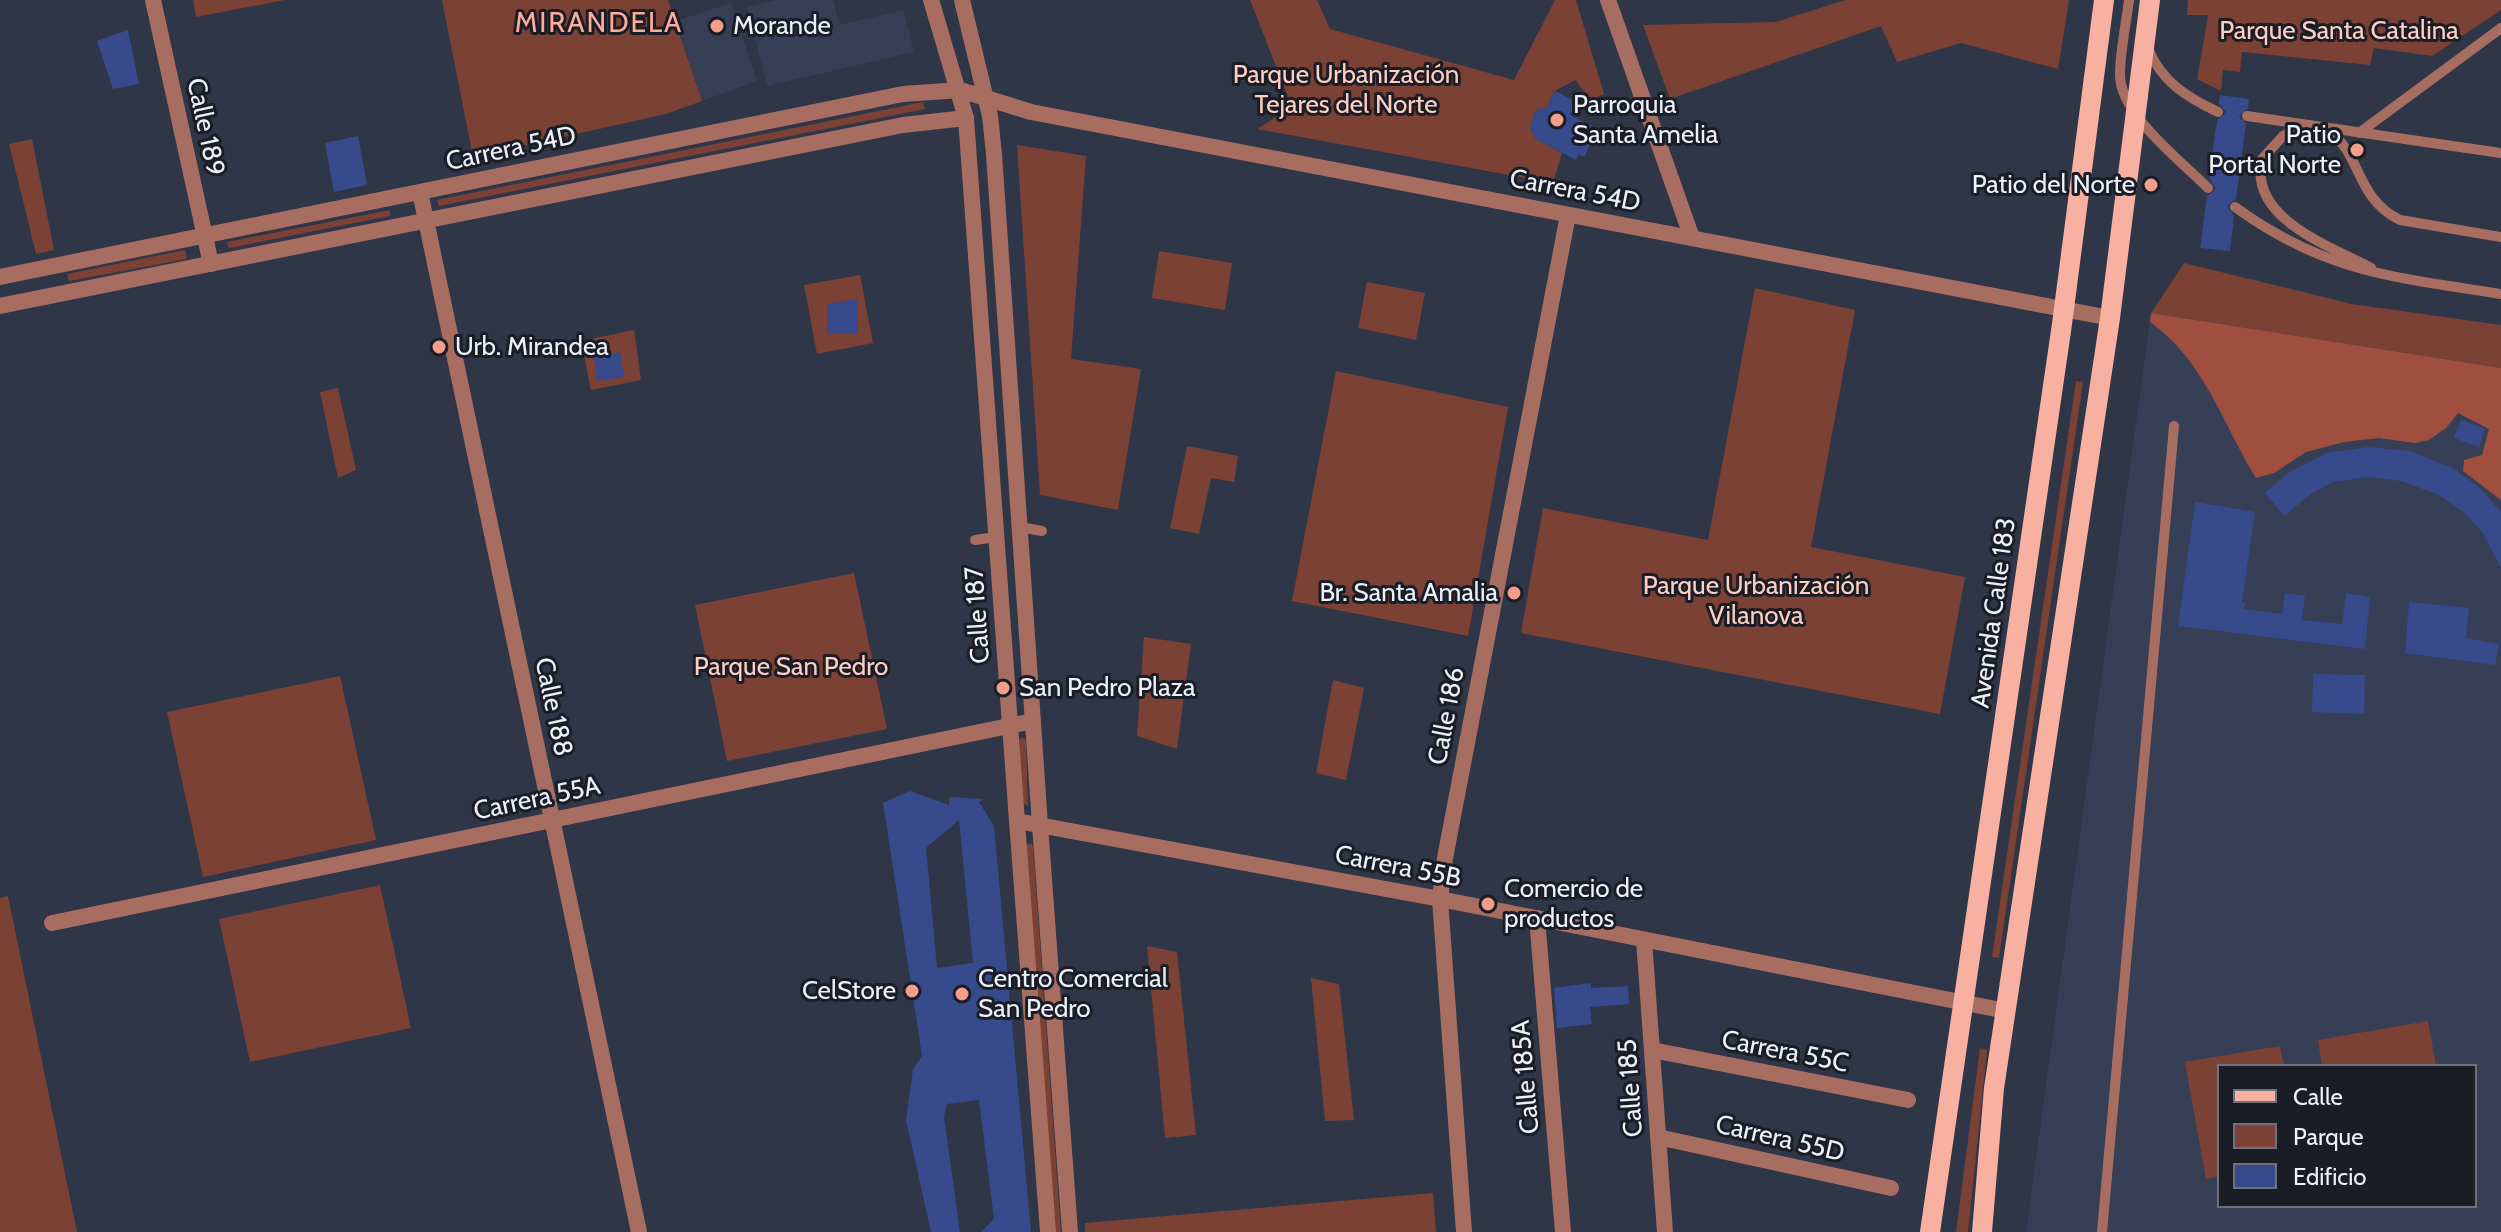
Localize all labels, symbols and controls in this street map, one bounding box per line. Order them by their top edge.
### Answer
district label: MIRANDELA [515,7,683,41]
place label: Morande [733,10,831,42]
park label: Parque Santa Catalina [2219,15,2459,47]
marker: Morande [708,17,726,35]
park label: Parque Urbanización Tejares del Norte [1233,59,1459,120]
street label: Calle 189 [179,75,231,179]
place label: Parroquia Santa Amelia [1573,89,1718,150]
marker: Parroquia Santa Amelia [1548,111,1566,129]
place label: Patio Portal Norte [2208,119,2341,180]
street label: Carrera 54D [443,120,579,178]
marker: Patio Portal Norte [2348,141,2366,159]
street label: Carrera 54D [1507,163,1643,219]
place label: Patio del Norte [1972,169,2135,201]
marker: Patio del Norte [2142,176,2160,194]
place label: Urb. Mirandea [455,331,609,363]
marker: Urb. Mirandea [430,338,448,356]
street label: Avenida Calle 183 [1965,516,2023,710]
street label: Calle 187 [959,565,997,665]
park label: Parque Urbanización Vilanova [1643,570,1869,632]
place label: Br. Santa Amalia [1319,577,1498,609]
marker: Br. Santa Amalia [1505,584,1523,602]
park label: Parque San Pedro [694,651,888,683]
street label: Calle 188 [527,655,579,759]
street label: Calle 186 [1422,665,1472,767]
place label: San Pedro Plaza [1019,672,1195,704]
marker: San Pedro Plaza [994,679,1012,697]
street label: Carrera 55A [471,770,603,828]
street label: Carrera 55B [1332,839,1464,895]
place label: Comercio de productos [1504,873,1643,934]
marker: Comercio de productos [1479,895,1497,913]
place label: Centro Comercial San Pedro [978,963,1168,1024]
place label: CelStore [802,975,896,1007]
marker: CelStore [903,982,921,1000]
marker: Centro Comercial San Pedro [953,985,971,1003]
street label: Calle 185A [1505,1019,1547,1135]
street label: Carrera 55C [1719,1024,1851,1080]
street label: Calle 185 [1612,1038,1650,1138]
legend [2217,1064,2477,1208]
text: Calle [2293,1082,2343,1111]
street label: Carrera 55D [1713,1109,1847,1169]
text: Parque [2293,1122,2363,1151]
text: Edificio [2293,1162,2367,1191]

